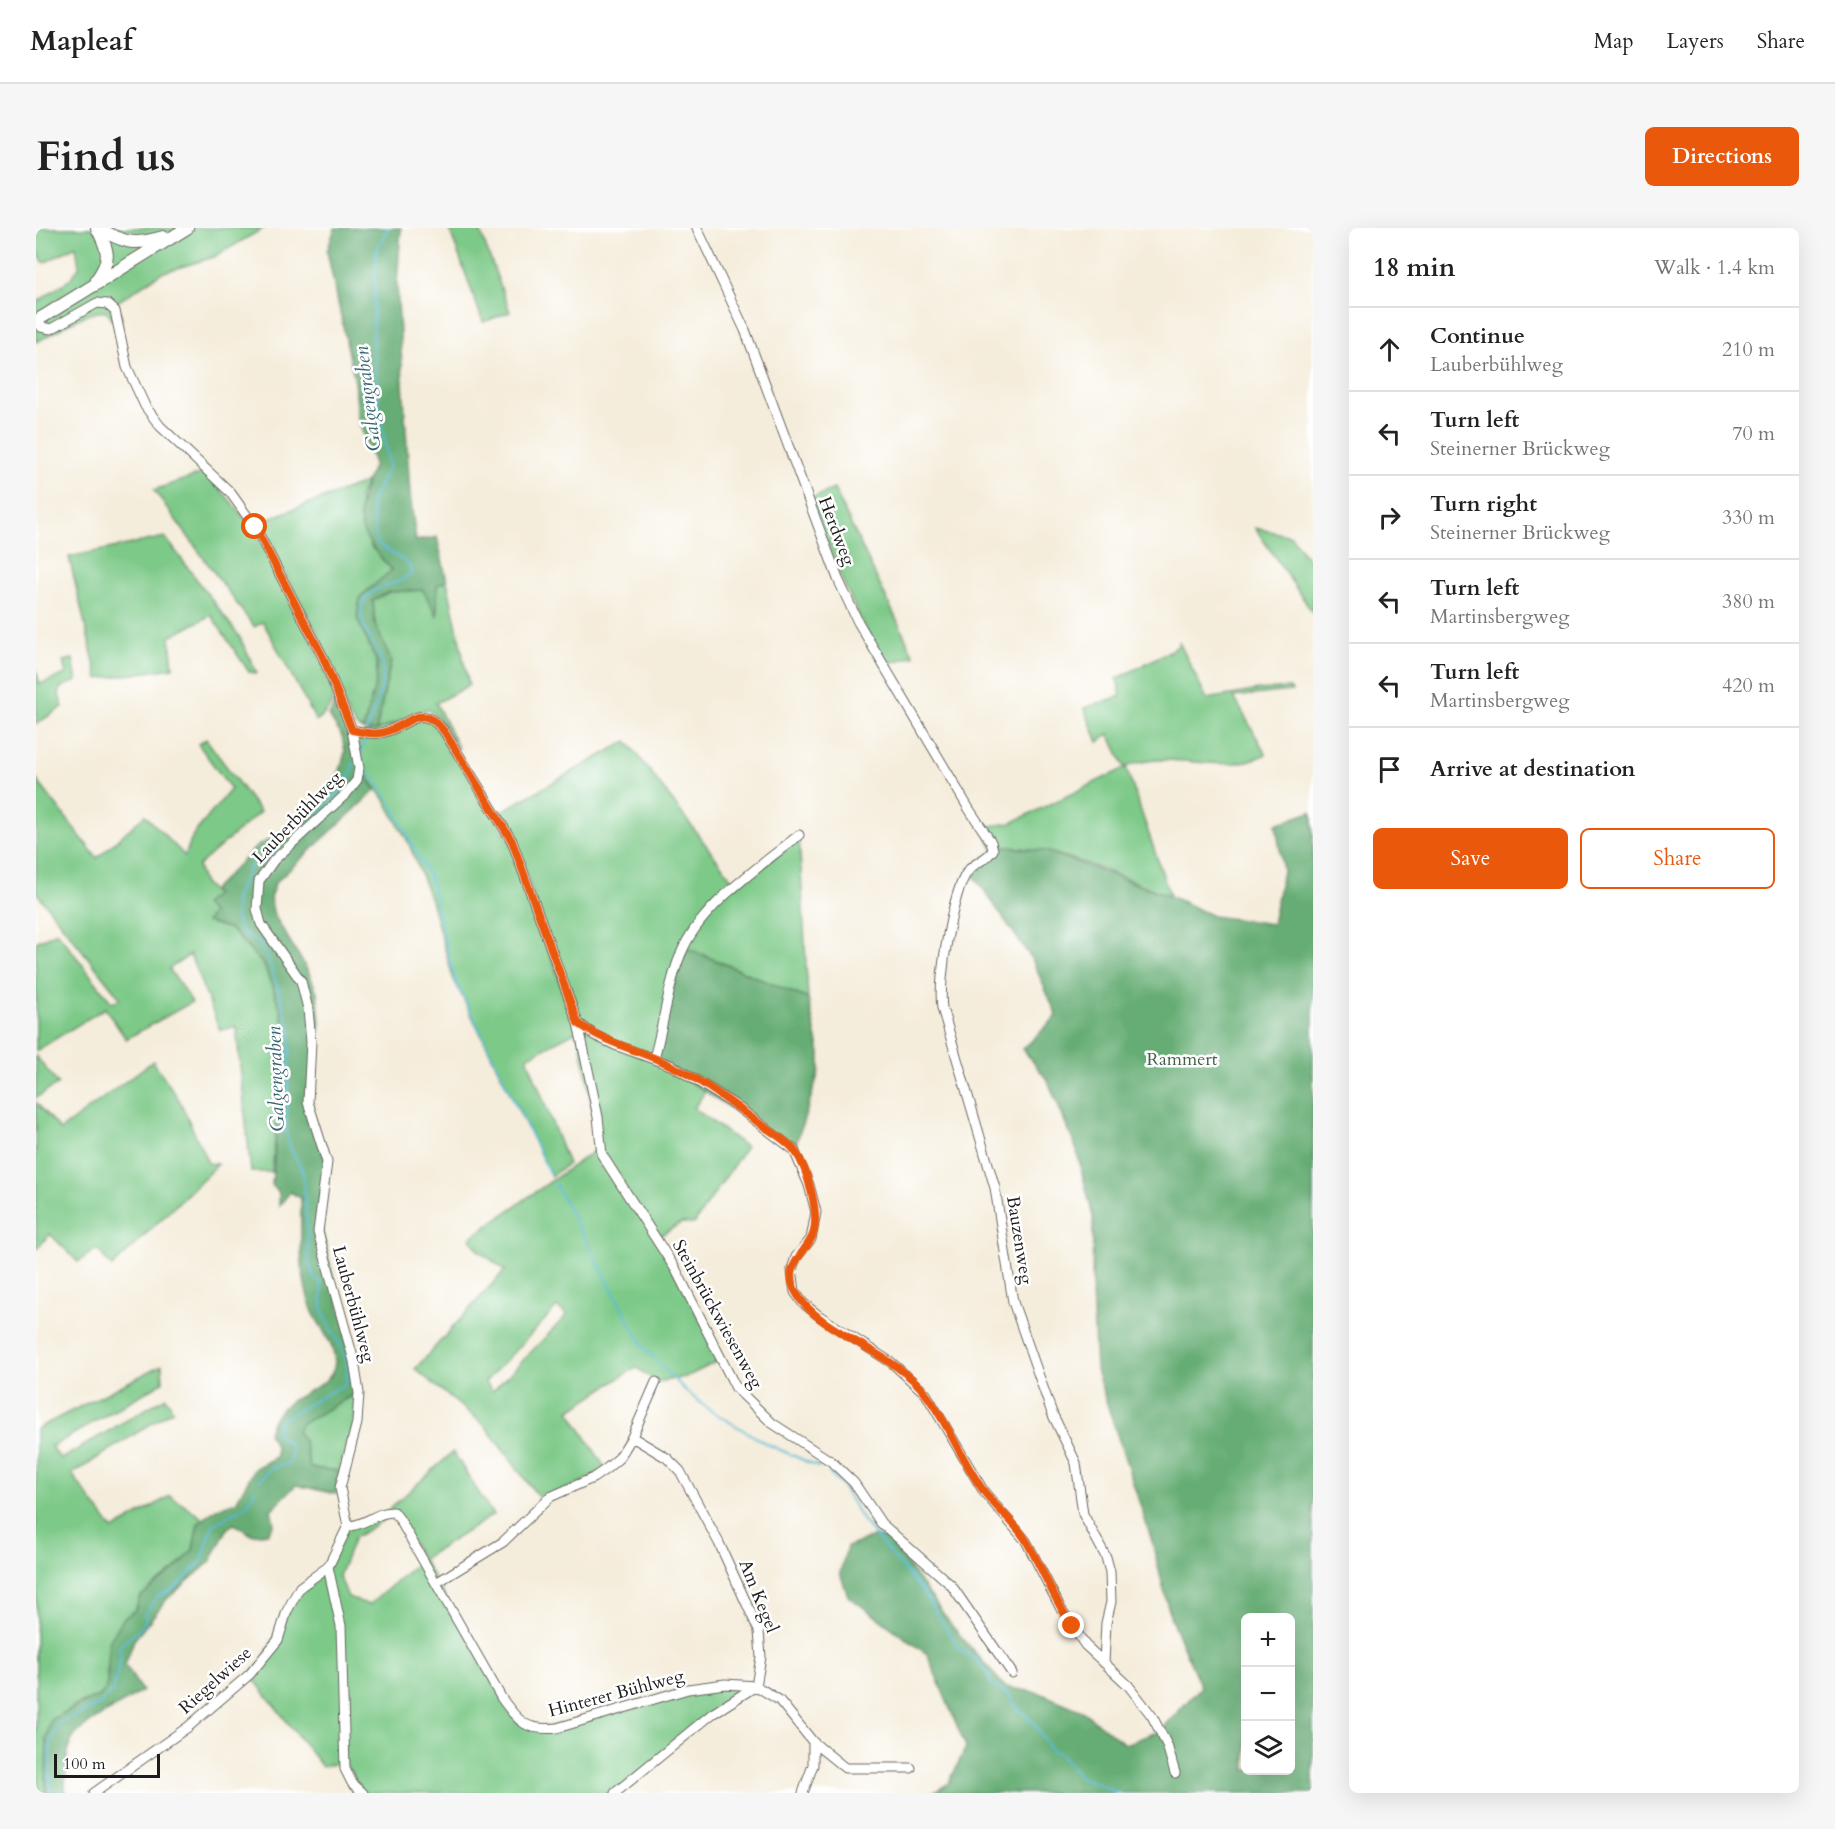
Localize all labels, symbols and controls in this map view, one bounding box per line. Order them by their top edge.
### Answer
text: Mapleaf [30,22,133,60]
text: Map [1594,27,1634,56]
text: Layers [1667,27,1724,56]
text: Share [1757,27,1805,56]
button: Directions [1645,127,1799,186]
text: Find us [36,128,176,185]
text: 18 min [1373,250,1456,285]
text: Walk · 1.4 km [1654,254,1775,281]
text: Continue [1430,321,1525,351]
icon: ahead [1373,333,1406,366]
text: 210 m [1722,336,1775,363]
water label: Galgengraben [348,345,387,453]
text: Lauberbühlweg [1430,351,1563,378]
text: Turn left [1430,405,1519,435]
icon: left [1373,417,1406,450]
text: 70 m [1732,420,1775,447]
text: Steinerner Brückweg [1430,435,1610,462]
text: Turn right [1430,489,1537,519]
street label: Herdweg [812,493,861,570]
icon: right [1373,501,1406,534]
text: 330 m [1722,504,1775,531]
route start [241,513,267,539]
text: Steinerner Brückweg [1430,519,1610,546]
text: Turn left [1430,573,1519,603]
icon: left [1373,585,1406,618]
text: 380 m [1722,588,1775,615]
text: Martinsbergweg [1430,603,1569,630]
text: Turn left [1430,657,1519,687]
icon: left [1373,669,1406,702]
text: 420 m [1722,672,1775,699]
text: Martinsbergweg [1430,687,1569,714]
icon: arrive [1373,753,1406,786]
text: Arrive at destination [1430,754,1635,784]
street label: Lauberbühlweg [247,765,349,869]
button: Save [1373,828,1568,889]
button: Share [1580,828,1775,889]
water label: Galgengraben [260,1025,291,1132]
park label: Rammert [1146,1047,1218,1072]
street label: Bauzenweg [1000,1194,1039,1287]
street label: Steinbrückwiesenweg [666,1235,769,1394]
street label: Lauberbühlweg [326,1243,381,1366]
street label: Am Kegel [732,1556,785,1637]
route end [1058,1612,1084,1638]
map controls [1241,1613,1295,1775]
button: + [1241,1613,1295,1667]
street label: Riegelwiese [173,1641,257,1720]
street label: Hinterer Bühlweg [545,1663,688,1724]
button: − [1241,1667,1295,1721]
button: layers [1241,1721,1295,1775]
scale bar [54,1751,160,1778]
text: 100 m [63,1753,105,1775]

